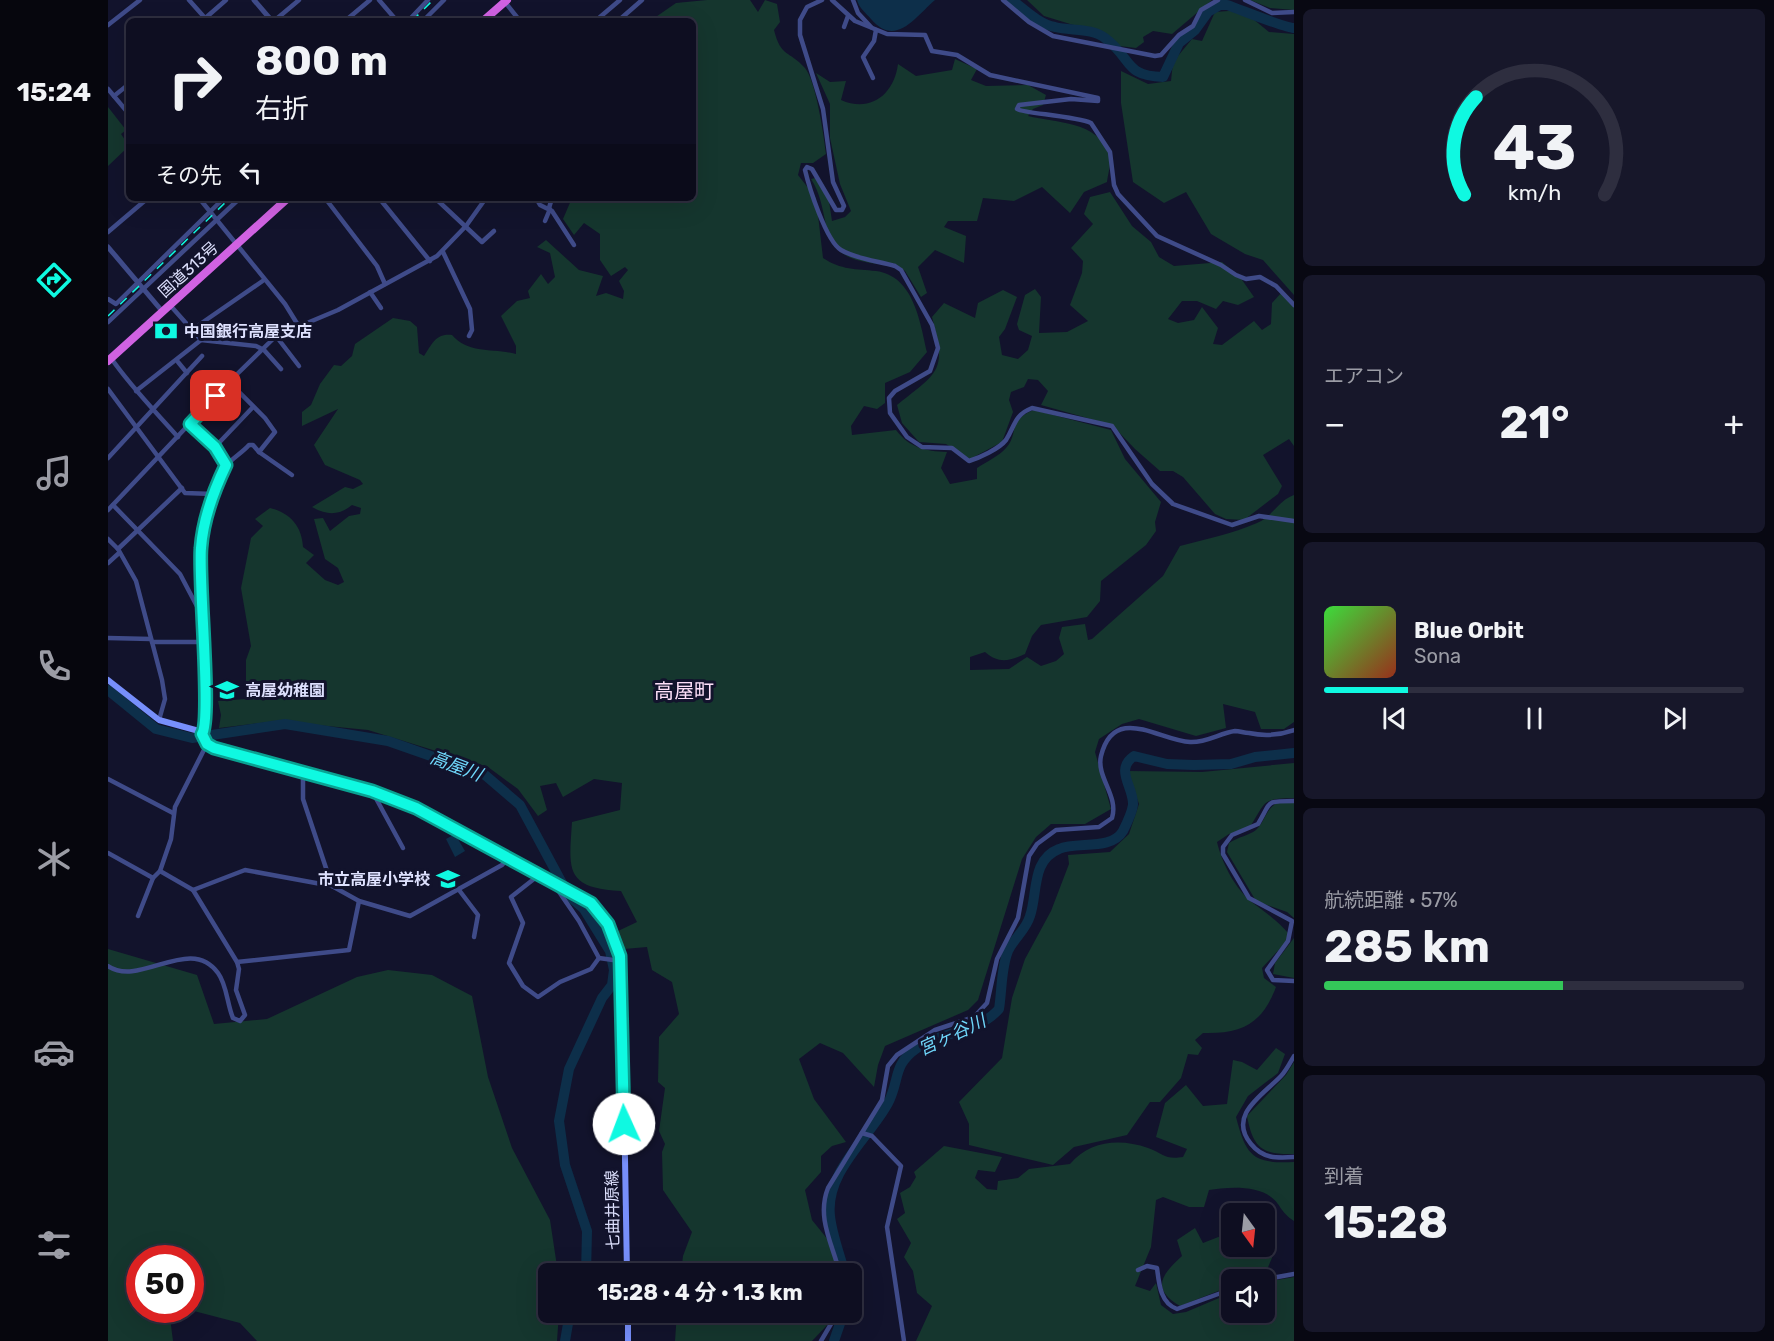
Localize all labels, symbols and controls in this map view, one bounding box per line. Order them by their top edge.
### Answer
text: 800 m [255,36,388,86]
icon: right [156,42,234,120]
text: 15:24 [17,76,91,108]
text: 右折 [255,93,309,125]
text: 43 [1492,111,1576,185]
icon: left [234,156,267,189]
text: その先 [156,162,222,189]
text: km/h [1507,180,1561,205]
street label: 国道313号 [155,238,222,301]
icon: directions [33,259,75,301]
bank icon: 中国銀行高屋支店 [153,318,179,344]
place label: 中国銀行高屋支店 [184,322,312,341]
text: エアコン [1324,364,1404,388]
pin [190,370,241,421]
icon: arrive [199,379,232,412]
text: 21° [1499,396,1570,449]
text: − [1324,404,1345,443]
text: + [1723,404,1744,443]
icon: music [33,452,75,494]
text: Blue Orbit [1414,617,1524,644]
text: Sona [1414,644,1461,668]
icon: phone [33,645,75,687]
school or university icon: 高屋幼稚園 [214,677,240,703]
district label: 高屋町 [654,679,714,703]
place label: 高屋幼稚園 [245,681,325,700]
icon: previous [1378,702,1411,735]
icon: pause [1518,702,1551,735]
icon: next [1658,702,1691,735]
water label: 高屋川 [427,746,487,787]
icon: climate [33,838,75,880]
school or university icon: 市立高屋小学校 [435,866,461,892]
place label: 市立高屋小学校 [318,870,430,889]
text: 航続距離 · 57% [1324,888,1458,912]
text: 285 km [1324,920,1490,973]
water label: 宮ヶ谷川 [915,1009,991,1060]
icon: car [33,1031,75,1073]
position arrow [592,1092,656,1156]
text: 到着 [1324,1164,1364,1188]
street label: 七曲井原線 [602,1170,623,1250]
text: 15:28 [1324,1196,1448,1249]
north arrow [1221,1203,1275,1257]
map controls [1221,1203,1275,1323]
icon: filters [33,1224,75,1266]
speed limit sign: 50 [126,1245,204,1323]
button: sound [1221,1269,1275,1323]
text: 15:28 · 4 分 · 1.3 km [597,1279,803,1306]

